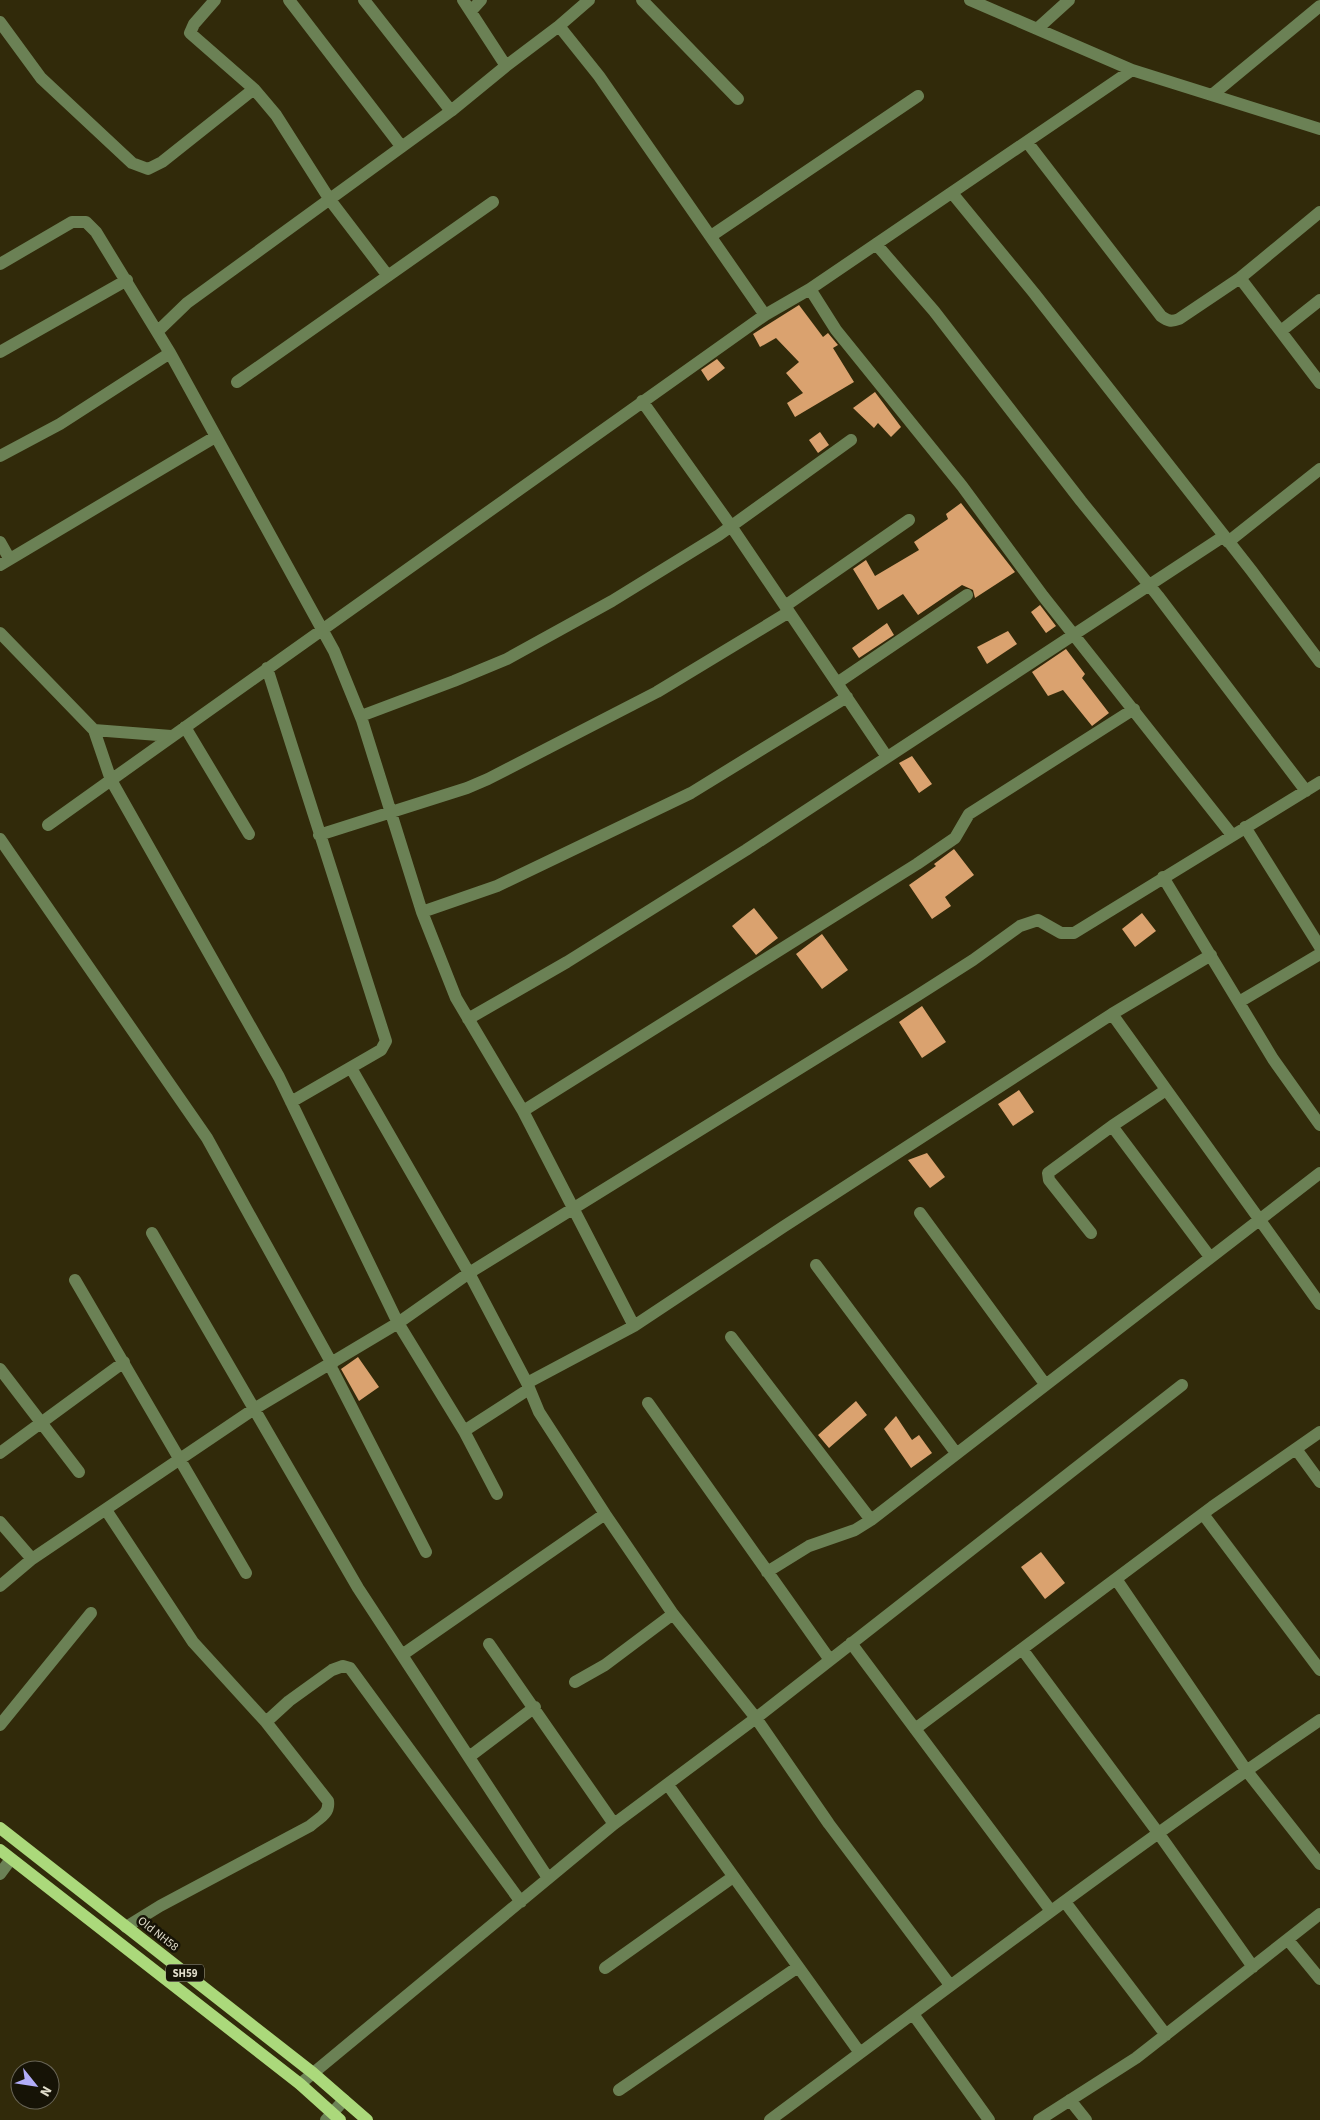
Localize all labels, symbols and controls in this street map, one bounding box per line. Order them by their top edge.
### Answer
street label: Old NH58 [134,1913,182,1955]
road number: SH59 [166,1965,204,1982]
north arrow [10,2060,60,2110]
text: N [34,2082,56,2100]

